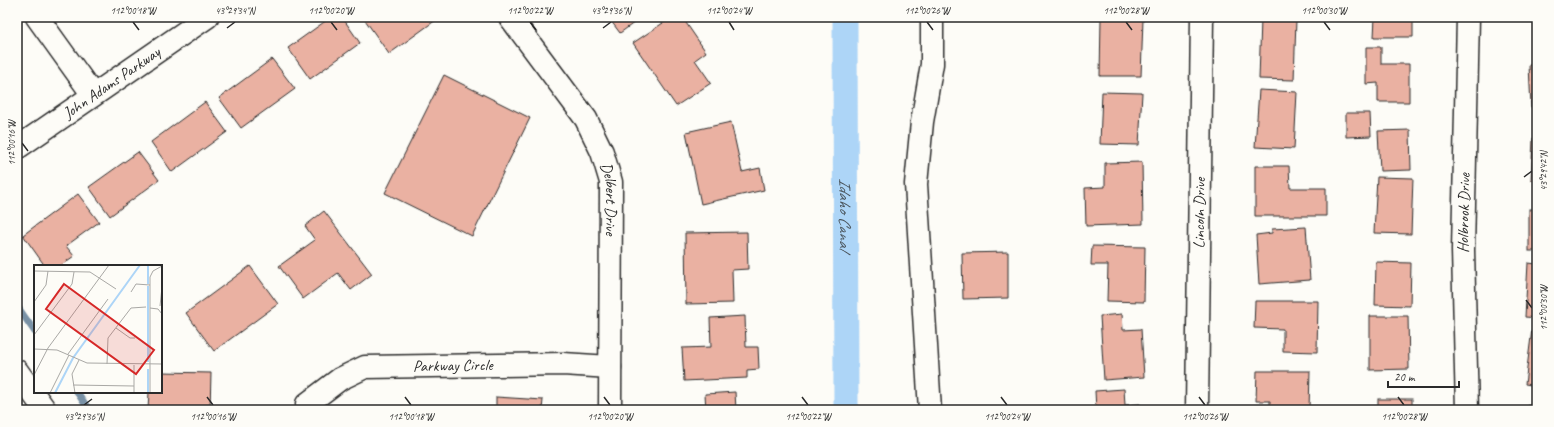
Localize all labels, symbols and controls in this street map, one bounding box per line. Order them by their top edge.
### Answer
text: 112°00'18"W [110,4,157,17]
text: 43°29'34"N [215,4,257,17]
text: 112°00'20"W [308,4,355,17]
text: 112°00'22"W [507,4,554,17]
text: 43°29'36"N [591,4,633,17]
text: 112°00'24"W [706,4,753,17]
text: 112°00'26"W [904,4,951,17]
text: 112°00'28"W [1103,4,1150,17]
text: 112°00'30"W [1301,4,1348,17]
street label: John Adams Parkway [58,41,165,124]
text: 112°00'16"W [5,119,18,166]
text: 43°29'42"N [1537,149,1550,191]
street label: Delbert Drive [596,160,621,237]
street label: Holbrook Drive [1453,171,1475,253]
street label: Lincoln Drive [1189,176,1210,249]
water label: Idaho Canal [835,178,856,256]
inset map [34,265,162,393]
text: 112°00'30"W [1537,284,1550,331]
street label: Parkway Circle [413,355,495,376]
scale bar [1388,363,1459,389]
text: 20 m [1394,369,1416,385]
text: 43°29'36"N [64,410,106,423]
text: 112°00'16"W [190,410,237,423]
text: 112°00'18"W [388,410,435,423]
text: 112°00'20"W [587,410,634,423]
text: 112°00'22"W [785,410,832,423]
text: 112°00'24"W [984,410,1031,423]
text: 112°00'26"W [1182,410,1229,423]
text: 112°00'28"W [1381,410,1428,423]

